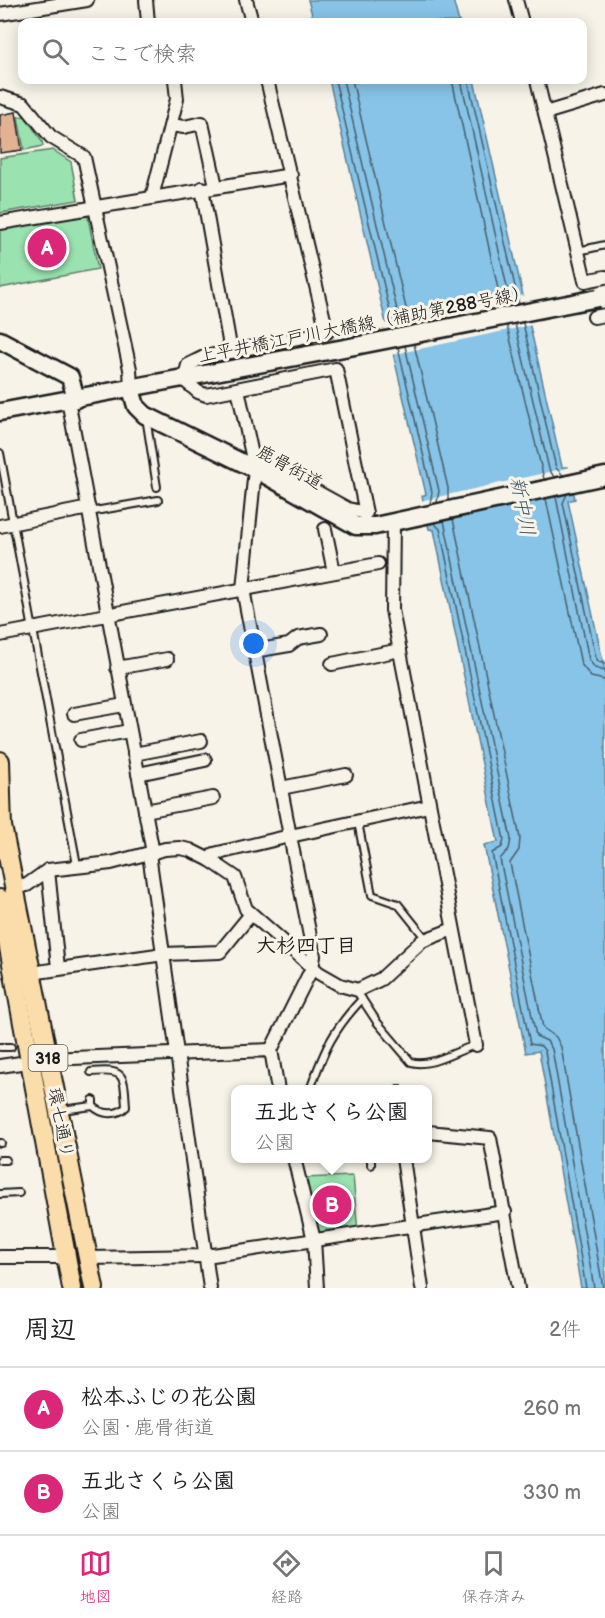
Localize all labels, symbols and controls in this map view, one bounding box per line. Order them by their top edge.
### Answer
search box [18,18,587,84]
icon: search [39,35,72,68]
text: ここで検索 [87,41,197,68]
pin: A [28,226,66,270]
street label: 上平井橋江戸川大橋線（補助第288号線） [196,282,532,367]
street label: 鹿骨街道 [253,441,326,494]
water label: 新中川 [505,474,540,538]
your location [239,629,268,658]
district label: 大杉四丁目 [256,934,356,958]
road number: 318 [28,1045,68,1071]
popup [231,1085,432,1163]
street label: 環七通り [43,1086,78,1160]
text: 五北さくら公園 [254,1099,409,1126]
text: 公園 [254,1131,294,1155]
pin: B [312,1182,352,1228]
text: 周辺 [24,1315,76,1346]
text: 2件 [549,1318,581,1342]
text: 松本ふじの花公園 [81,1384,257,1411]
text: A [37,1397,50,1421]
text: 260 m [523,1397,581,1421]
text: 公園 · 鹿骨街道 [81,1416,214,1440]
text: 五北さくら公園 [81,1468,235,1495]
text: B [36,1481,51,1505]
text: 330 m [523,1481,581,1505]
text: 公園 [81,1500,121,1524]
tab: 地図 [79,1547,112,1607]
tab: 経路 [270,1547,303,1607]
tab: 保存済み [462,1547,526,1607]

